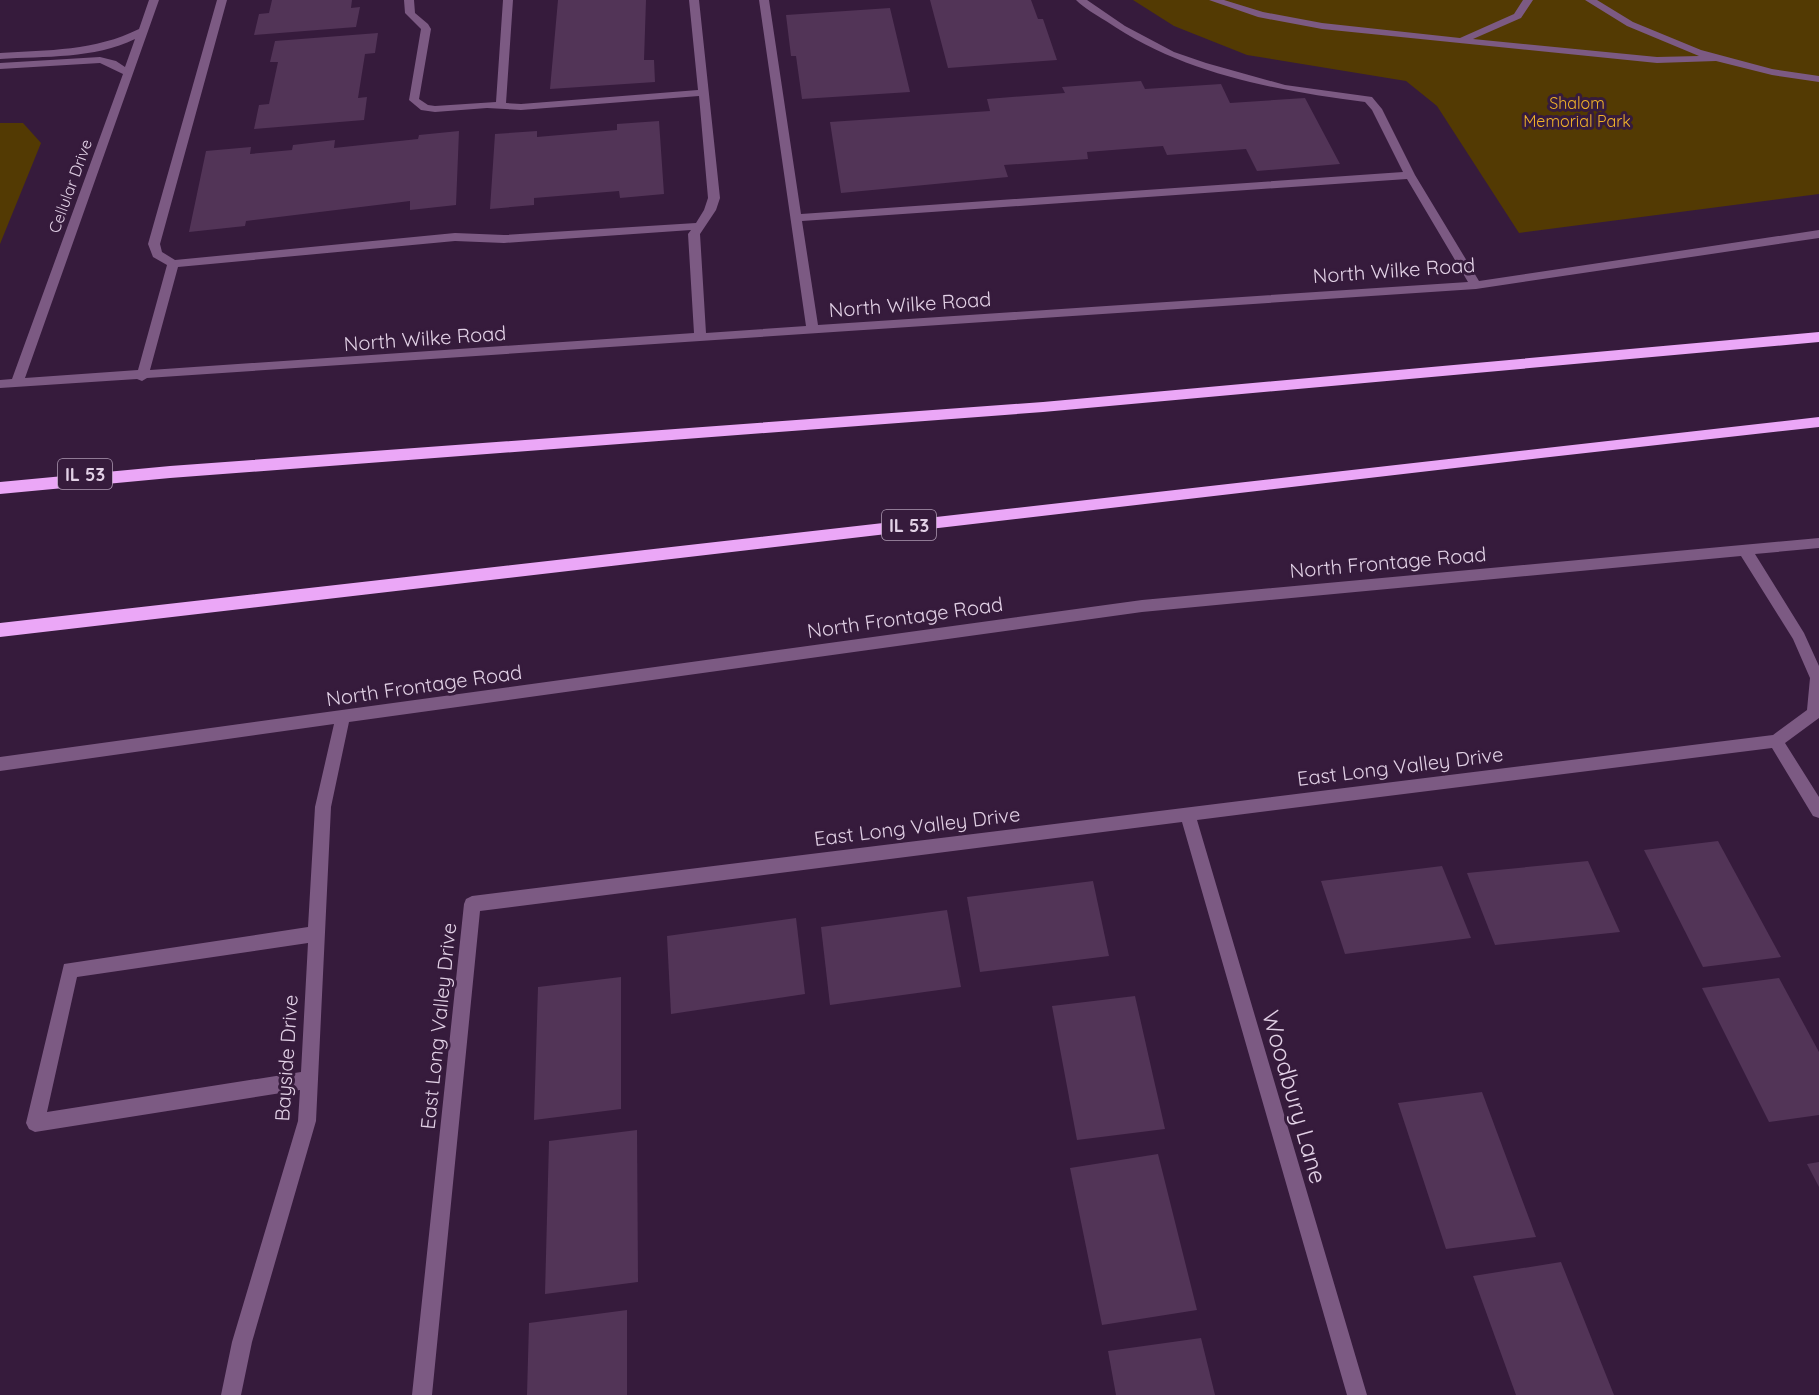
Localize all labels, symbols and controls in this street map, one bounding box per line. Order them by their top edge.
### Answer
park label: Shalom Memorial Park [1523,93,1631,131]
street label: Cellular Drive [44,136,96,236]
street label: North Wilke Road [1312,252,1476,288]
street label: North Wilke Road [828,286,992,322]
street label: North Wilke Road [343,320,507,356]
road number: IL 53 [58,459,112,489]
road number: IL 53 [882,510,936,540]
street label: North Frontage Road [1289,541,1487,583]
street label: North Frontage Road [806,591,1004,643]
street label: North Frontage Road [325,659,523,711]
street label: East Long Valley Drive [1295,741,1505,791]
street label: East Long Valley Drive [812,801,1022,851]
street label: East Long Valley Drive [415,921,461,1131]
street label: Bayside Drive [269,994,303,1122]
street label: Woodbury Lane [1256,1007,1334,1187]

